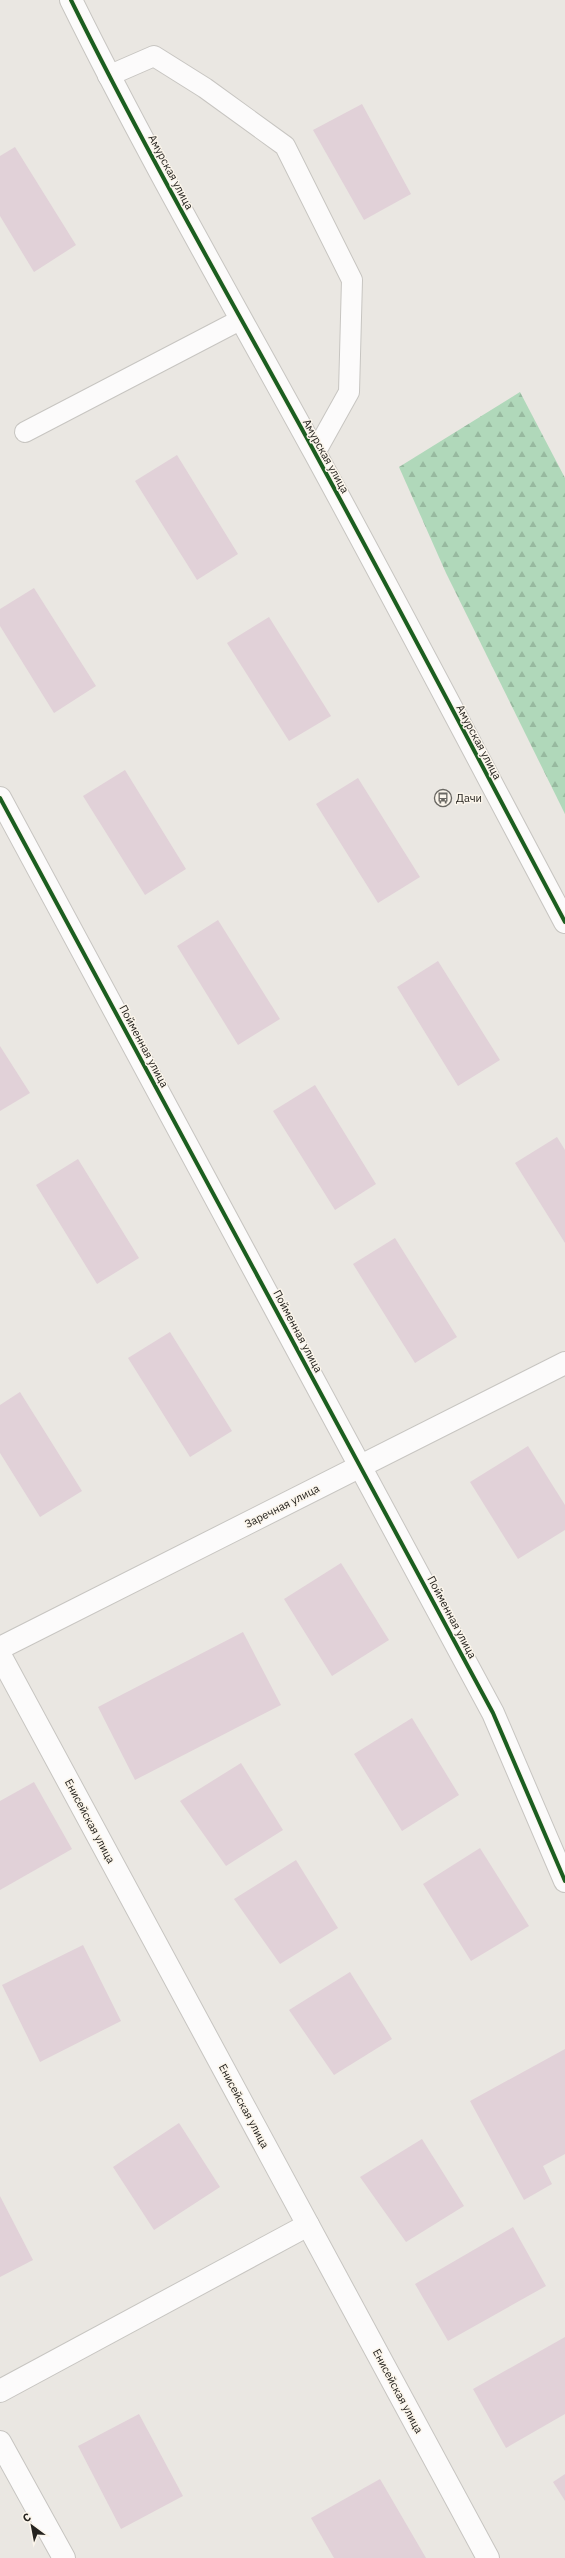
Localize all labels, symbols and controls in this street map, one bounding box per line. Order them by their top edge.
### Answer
street label: Амурская улица [145,132,197,212]
street label: Амурская улица [300,416,352,496]
street label: Амурская улица [453,702,505,782]
bus stop icon: Дачи [433,788,453,808]
place label: Дачи [456,791,482,805]
street label: Пойменная улица [116,1002,172,1090]
street label: Пойменная улица [270,1287,326,1375]
street label: Заречная улица [242,1481,322,1531]
street label: Пойменная улица [424,1573,480,1661]
street label: Енисейская улица [62,1776,118,1866]
street label: Енисейская улица [216,2061,272,2151]
street label: Енисейская улица [370,2346,426,2436]
north arrow [12,2506,52,2546]
text: С [20,2510,33,2525]

